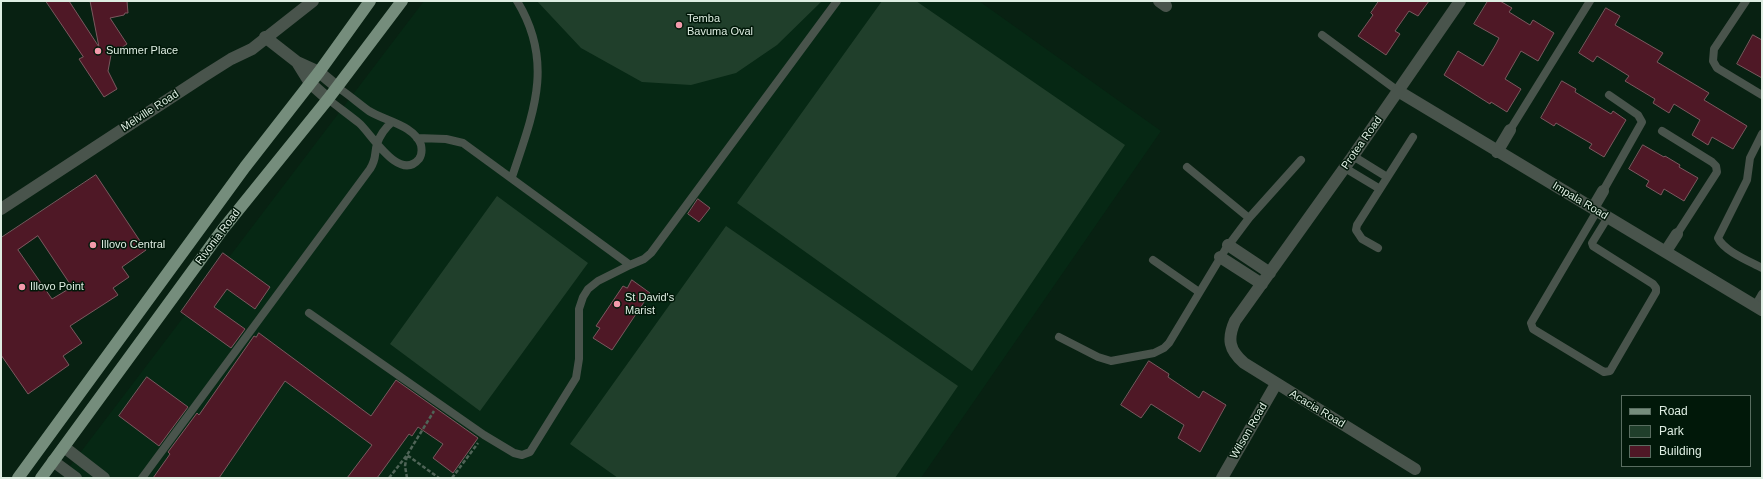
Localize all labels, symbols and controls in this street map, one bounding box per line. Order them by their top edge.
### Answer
place label: Temba Bavuma Oval [687,12,753,38]
marker: Temba Bavuma Oval [674,20,684,30]
place label: Summer Place [106,44,178,58]
marker: Summer Place [93,46,103,56]
street label: Melville Road [119,87,181,135]
street label: Protea Road [1339,114,1385,172]
street label: Impala Road [1550,179,1610,223]
street label: Rivonia Road [193,207,243,267]
place label: Illovo Central [101,238,165,252]
marker: Illovo Central [88,240,98,250]
place label: Illovo Point [30,280,84,294]
marker: Illovo Point [17,282,27,292]
place label: St David's Marist [625,291,674,317]
marker: St David's Marist [612,299,622,309]
street label: Acacia Road [1287,387,1347,431]
legend [1621,395,1751,467]
street label: Wilson Road [1228,401,1270,461]
text: Road [1659,404,1688,418]
text: Park [1659,424,1684,438]
text: Building [1659,444,1702,458]

